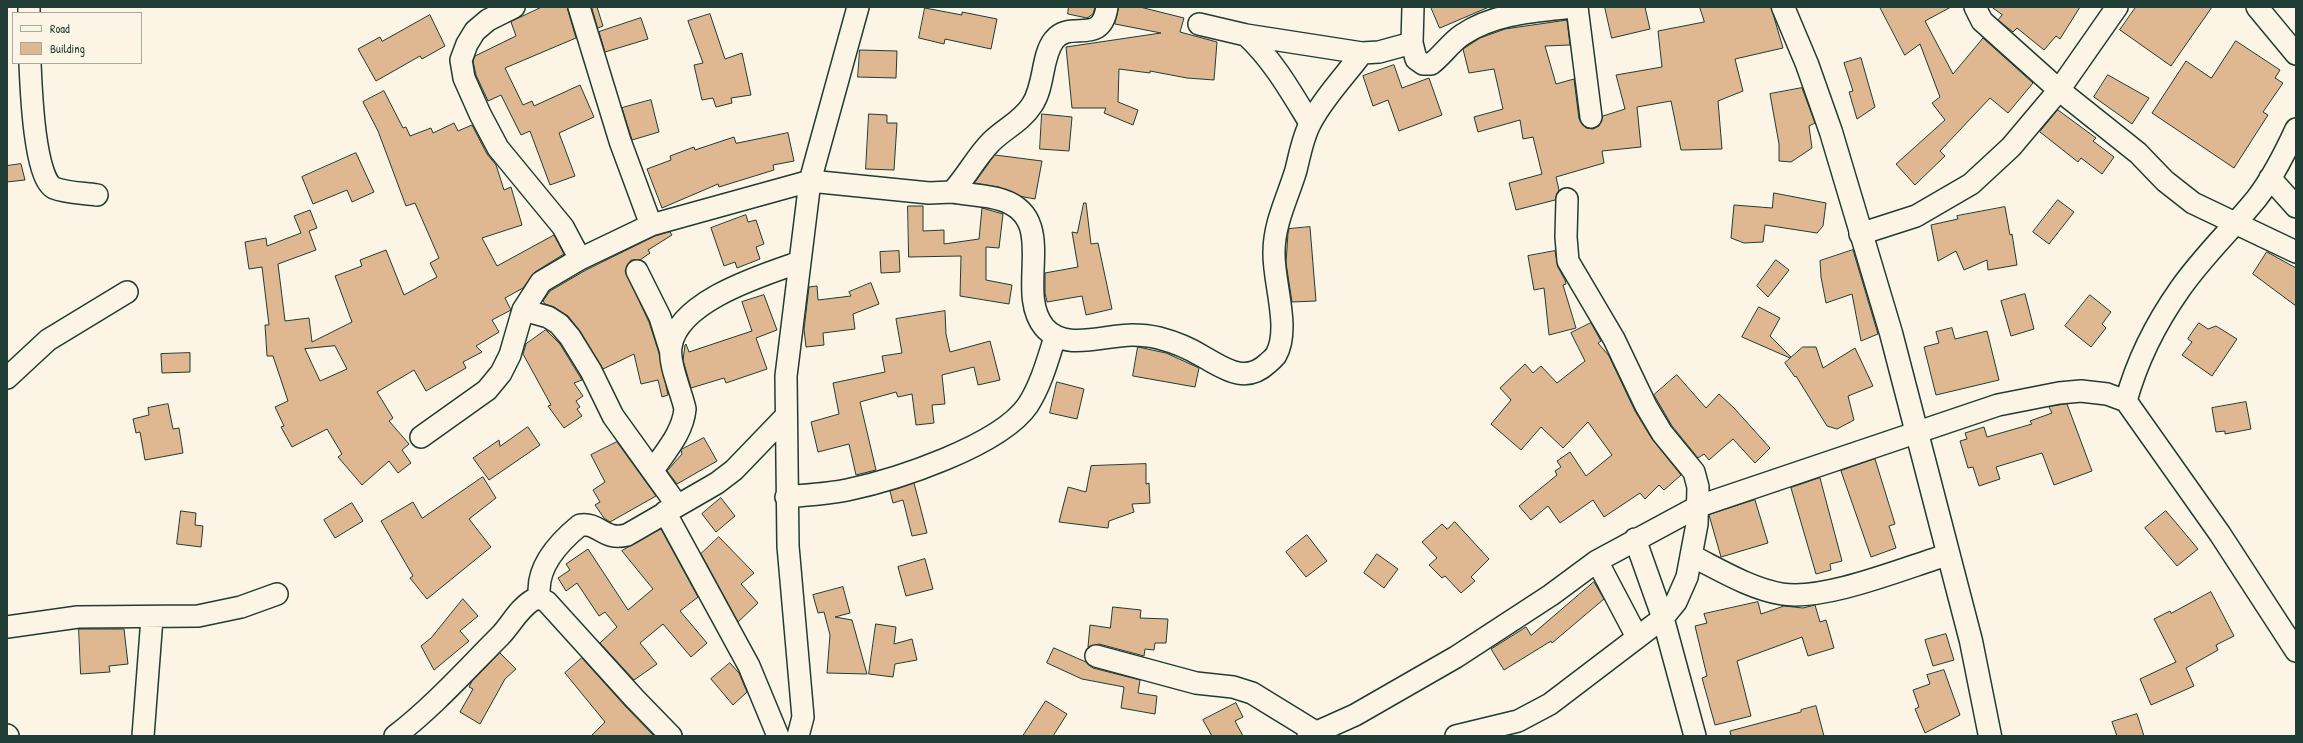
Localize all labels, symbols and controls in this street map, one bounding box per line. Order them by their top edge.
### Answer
legend [12,12,142,64]
text: Road [50,20,70,37]
text: Building [50,40,85,57]

